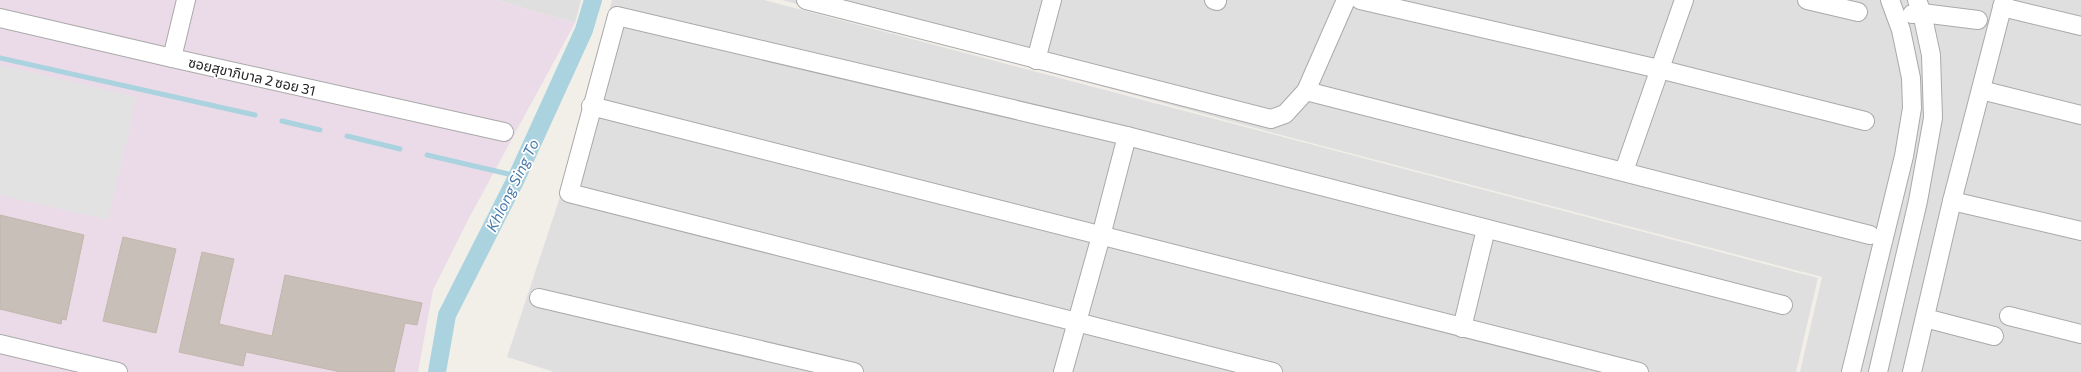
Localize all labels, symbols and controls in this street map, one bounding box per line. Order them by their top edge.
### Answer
street label: ซอยสุขาภิบาล 2 ซอย 31 [187,53,317,100]
water label: Khlong Sing To [482,136,542,234]

